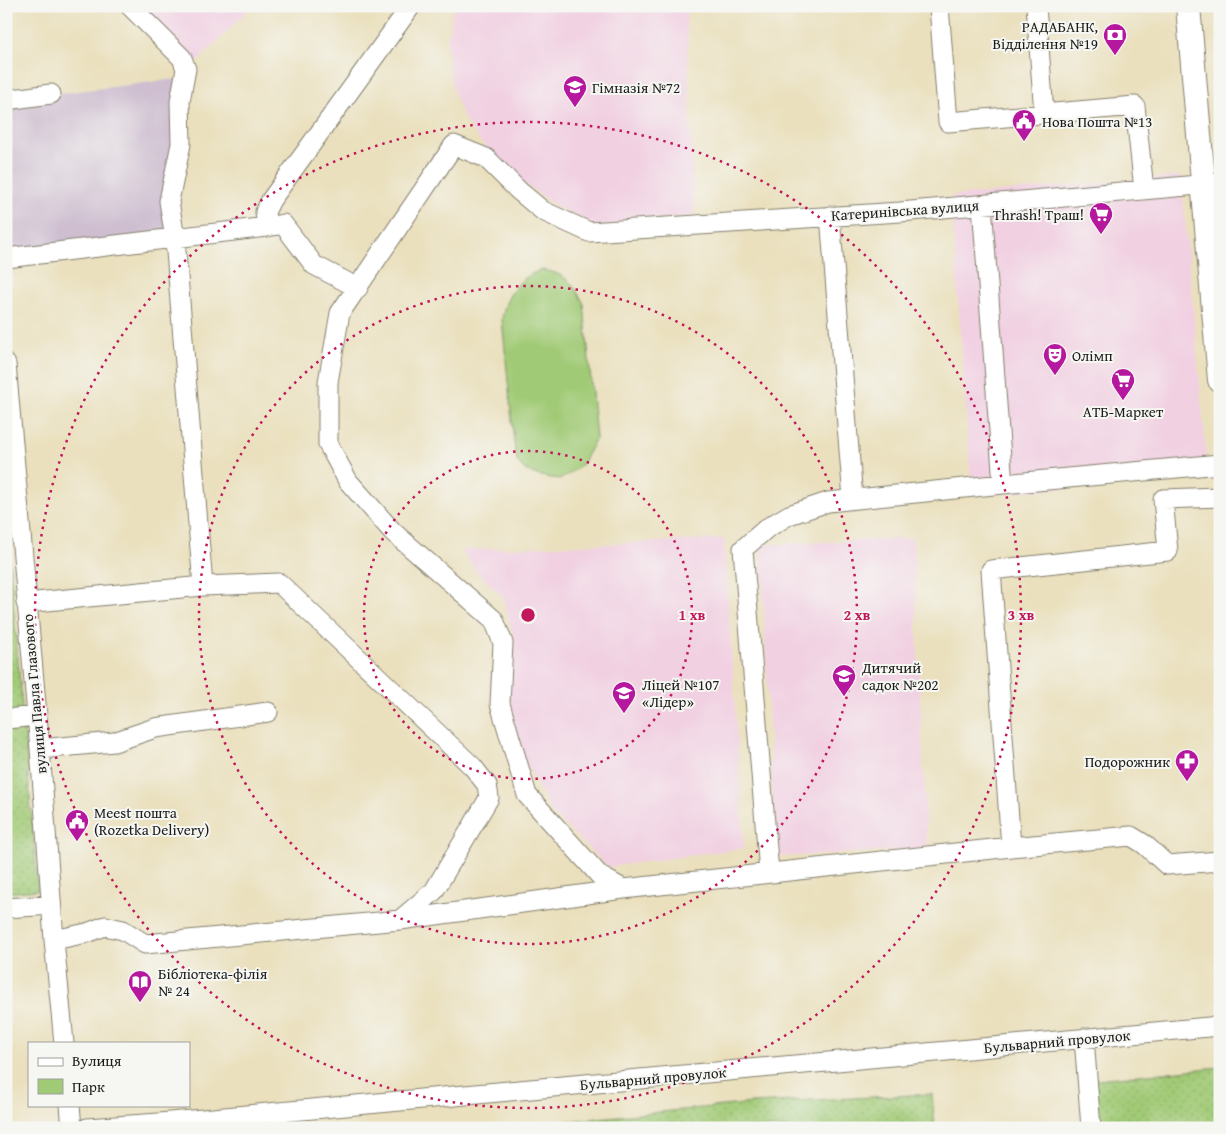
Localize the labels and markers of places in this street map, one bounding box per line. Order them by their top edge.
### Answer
place label: РАДАБАНК, Відділення №19 [993,16,1098,54]
bank icon: РАДАБАНК, Відділення №19 [1102,22,1128,56]
school or university icon: Гімназія №72 [562,74,588,108]
place label: Гімназія №72 [592,77,680,98]
public building icon: Нова Пошта №13 [1011,108,1037,142]
place label: Нова Пошта №13 [1042,111,1152,132]
supermarket icon: Thrash! Траш! [1088,201,1114,235]
place label: Thrash! Траш! [993,204,1084,225]
theatre icon: Олімп [1042,342,1068,376]
place label: Олімп [1072,345,1113,366]
supermarket icon: АТБ-Маркет [1110,367,1136,401]
place label: АТБ-Маркет [1083,401,1164,422]
centre of rings [519,606,537,624]
place label: Дитячий садок №202 [861,657,939,695]
school or university icon: Дитячий садок №202 [831,663,857,697]
place label: Ліцей №107 «Лідер» [642,674,719,712]
school or university icon: Ліцей №107 «Лідер» [611,680,637,714]
pharmacy icon: Подорожник [1174,748,1200,782]
place label: Подорожник [1085,751,1170,772]
place label: Meest пошта (Rozetka Delivery) [94,802,209,840]
public building icon: Meest пошта (Rozetka Delivery) [64,808,90,842]
place label: Бібліотека-філія № 24 [158,963,268,1001]
library icon: Бібліотека-філія № 24 [127,969,153,1003]

